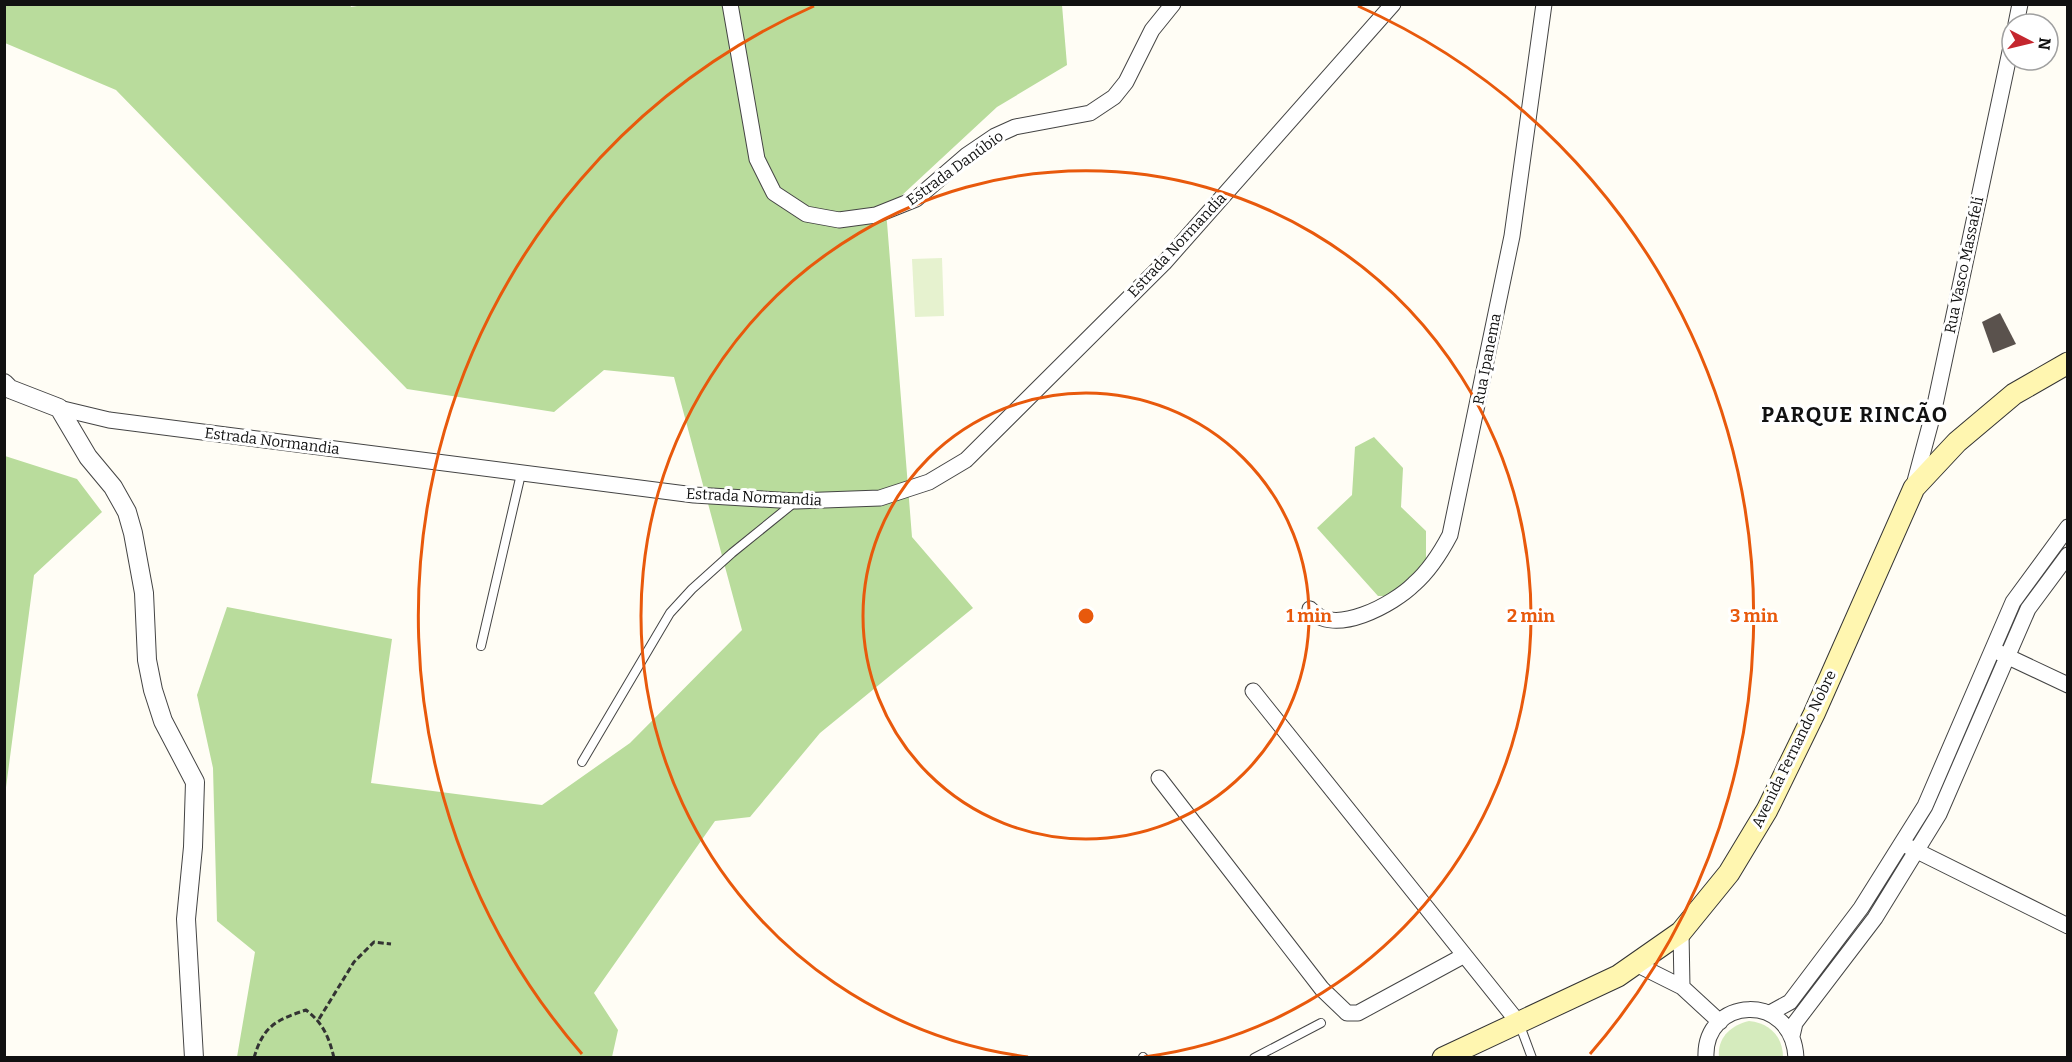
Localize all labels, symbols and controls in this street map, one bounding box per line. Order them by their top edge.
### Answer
north arrow [2000,12,2060,72]
text: N [2034,36,2055,51]
street label: Estrada Danúbio [903,127,1007,209]
street label: Estrada Normandia [1124,189,1230,301]
street label: Rua Vasco Massafeli [1941,194,1987,335]
street label: Rua Ipanema [1469,312,1505,406]
district label: PARQUE RINCÃO [1761,401,1949,428]
street label: Estrada Normandia [203,424,341,458]
street label: Estrada Normandia [686,484,822,510]
text: 1 min [1286,605,1332,627]
text: 2 min [1507,605,1555,627]
text: 3 min [1730,605,1778,627]
centre of rings [1076,606,1096,626]
street label: Avenida Fernando Nobre [1748,667,1840,831]

